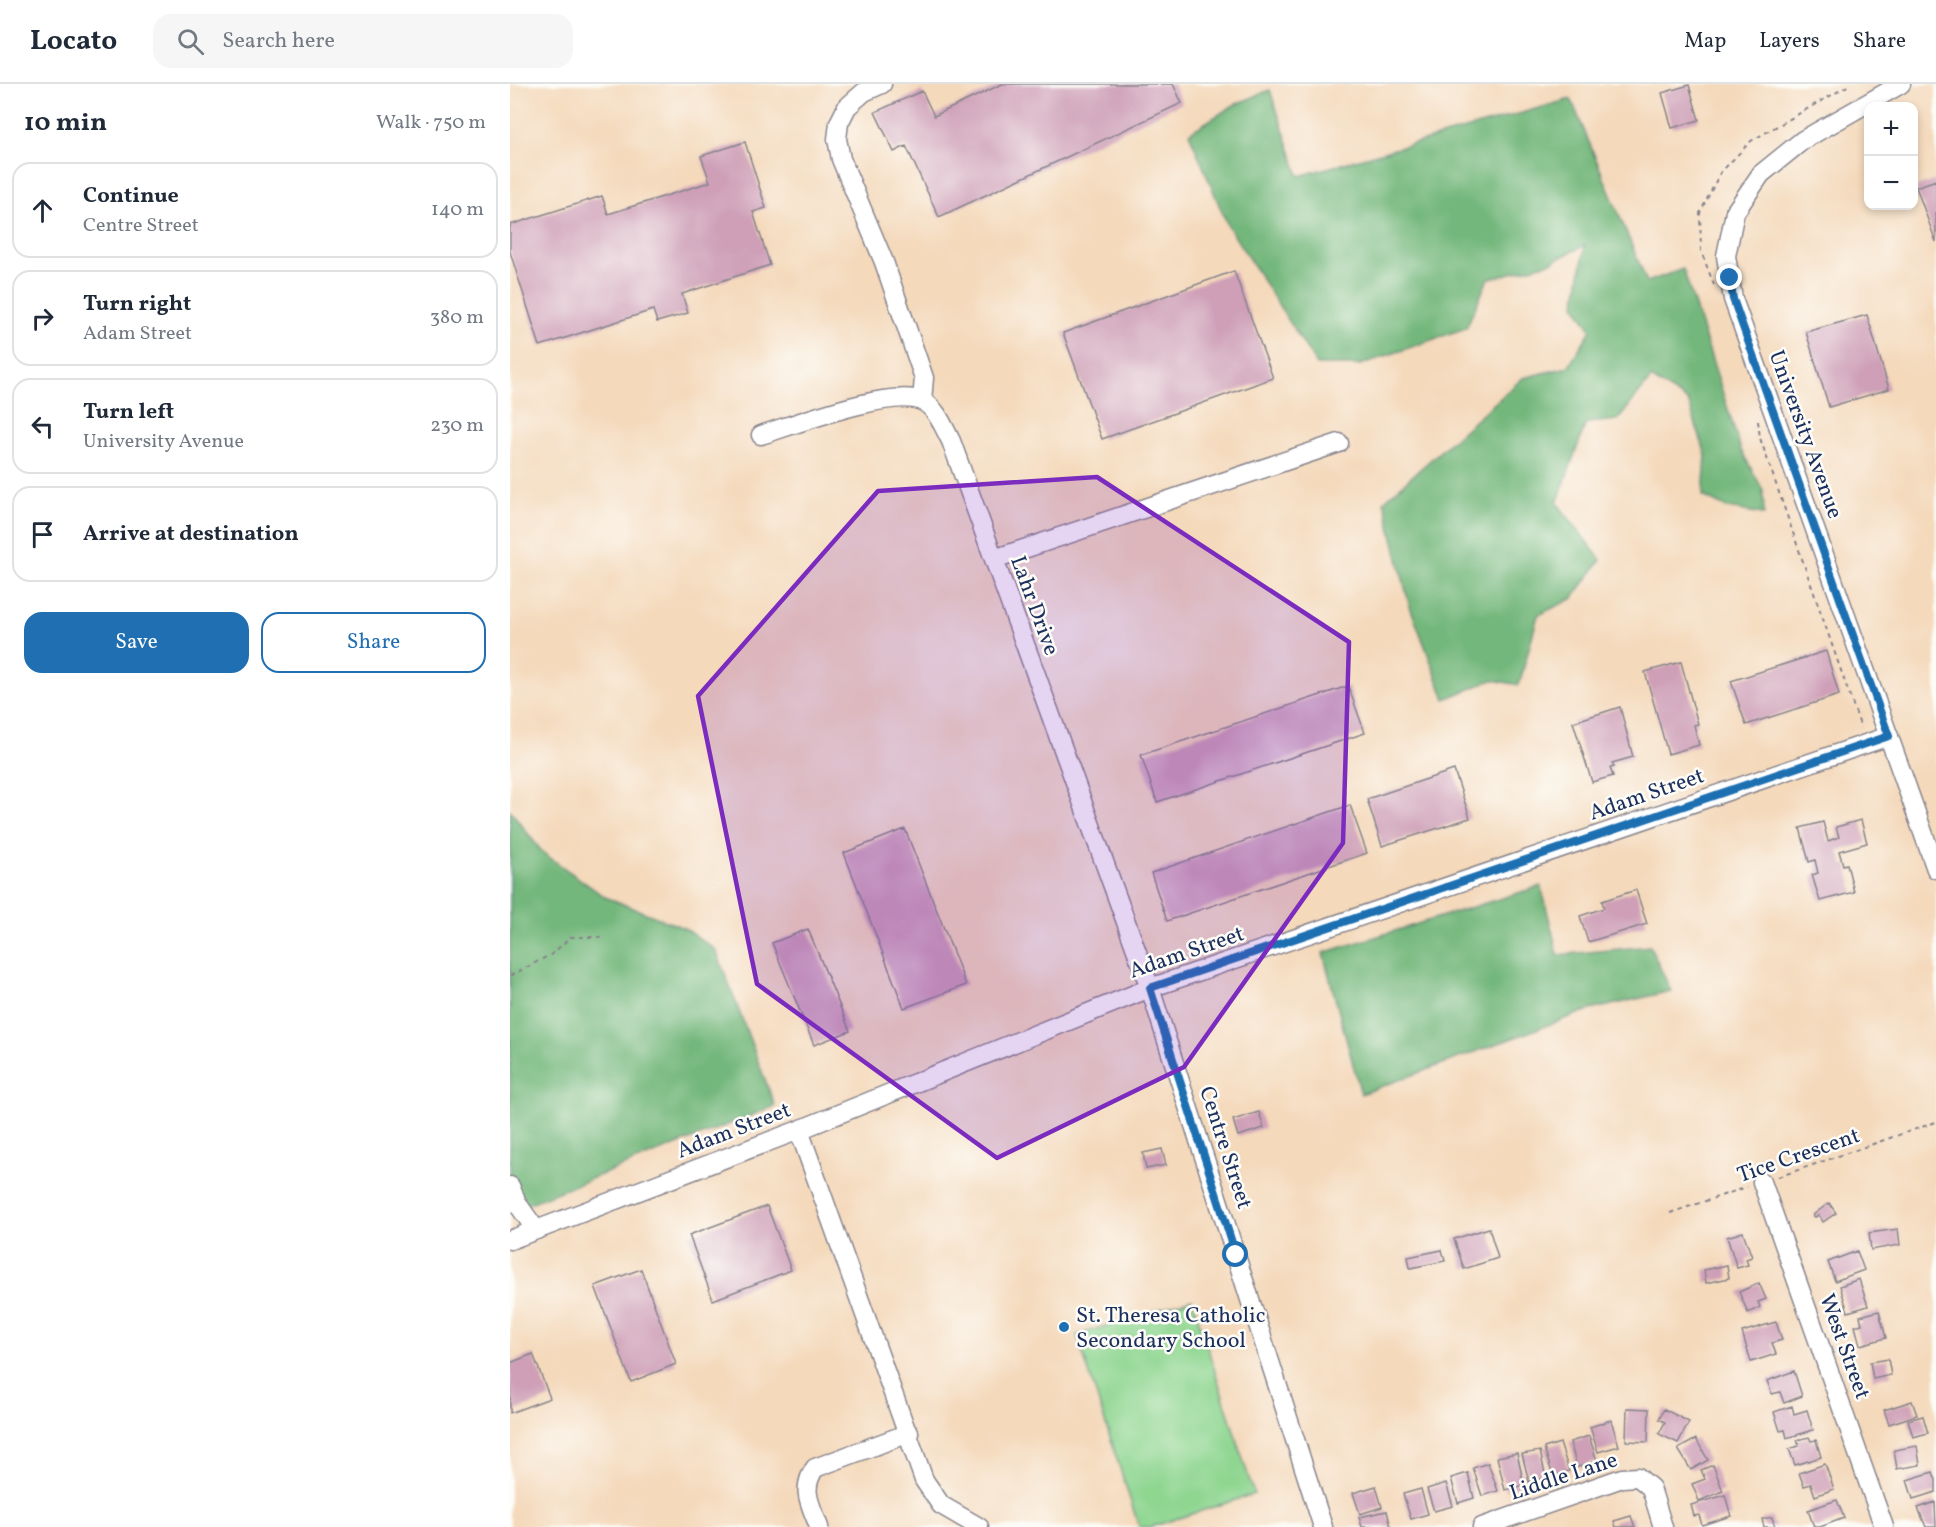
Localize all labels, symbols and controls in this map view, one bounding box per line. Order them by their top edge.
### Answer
search box [153,14,573,68]
text: Locato [30,22,117,61]
icon: search [174,25,207,58]
text: Search here [222,26,335,57]
text: Map [1684,27,1726,56]
text: Layers [1759,27,1820,56]
text: Share [1853,27,1906,56]
map controls [1864,102,1918,210]
button: + [1864,102,1918,156]
text: 10 min [24,105,107,141]
text: Walk · 750 m [376,109,486,137]
button: − [1864,156,1918,210]
text: Continue [83,181,179,212]
icon: ahead [26,194,59,227]
text: 140 m [431,196,484,224]
text: Centre Street [83,212,199,240]
route end [1716,264,1742,290]
text: Turn right [83,289,191,320]
icon: right [26,302,59,335]
text: 380 m [430,304,484,332]
text: Adam Street [83,320,192,348]
street label: University Avenue [1760,346,1849,523]
text: Turn left [83,397,174,428]
icon: left [26,410,59,443]
text: 230 m [430,412,484,440]
text: University Avenue [83,428,244,456]
icon: arrive [26,518,59,551]
text: Arrive at destination [83,519,299,550]
street label: Lahr Drive [1001,552,1066,660]
button: Save [24,612,249,673]
button: Share [261,612,486,673]
street label: Adam Street [1585,761,1709,830]
street label: Adam Street [1125,919,1249,988]
street label: Centre Street [1190,1082,1259,1213]
street label: Adam Street [672,1095,796,1167]
street label: Tice Crescent [1733,1121,1864,1192]
route start [1222,1241,1248,1267]
street label: West Street [1810,1290,1877,1404]
place label: St. Theresa Catholic Secondary School [1076,1301,1266,1357]
marker: St. Theresa Catholic Secondary School [1057,1320,1071,1334]
street label: Liddle Lane [1506,1445,1622,1509]

